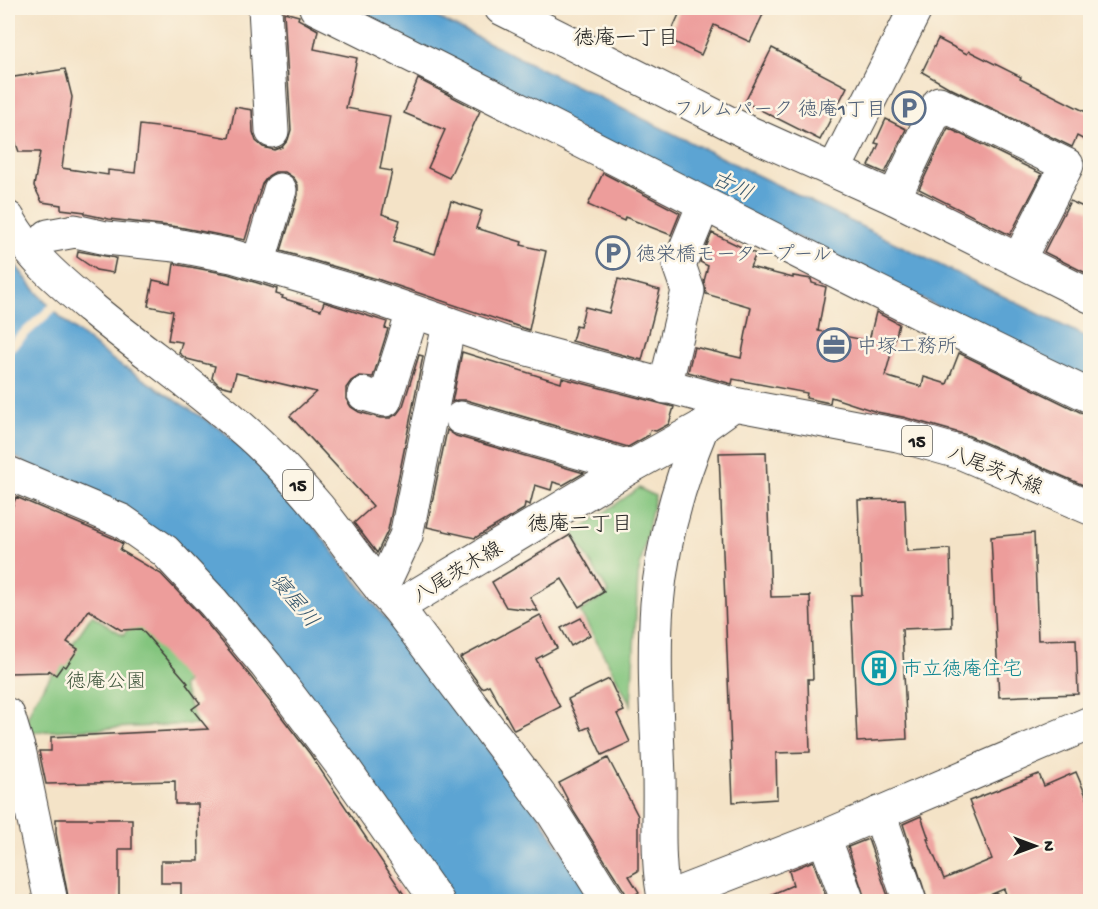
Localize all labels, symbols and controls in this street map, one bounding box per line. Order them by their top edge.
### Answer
district label: 徳庵一丁目 [574,26,679,53]
parking icon: フルムパーク 徳庵1丁目 [891,90,927,126]
place label: フルムパーク 徳庵1丁目 [674,98,886,123]
water label: 古川 [707,167,756,209]
parking icon: 徳栄橋モータープール [595,235,631,271]
place label: 徳栄橋モータープール [636,244,832,268]
office icon: 中塚工務所 [816,327,852,363]
place label: 中塚工務所 [857,335,957,360]
road number: 15 [902,426,932,456]
street label: 八尾茨木線 [944,441,1046,502]
road number: 15 [283,470,313,500]
district label: 徳庵二丁目 [528,512,633,539]
street label: 八尾茨木線 [409,537,508,610]
water label: 寝屋川 [262,569,323,634]
building icon: 市立徳庵住宅 [861,650,897,686]
place label: 市立徳庵住宅 [902,658,1022,683]
park label: 徳庵公園 [66,670,146,695]
north arrow [1005,816,1065,876]
text: N [1037,841,1056,852]

